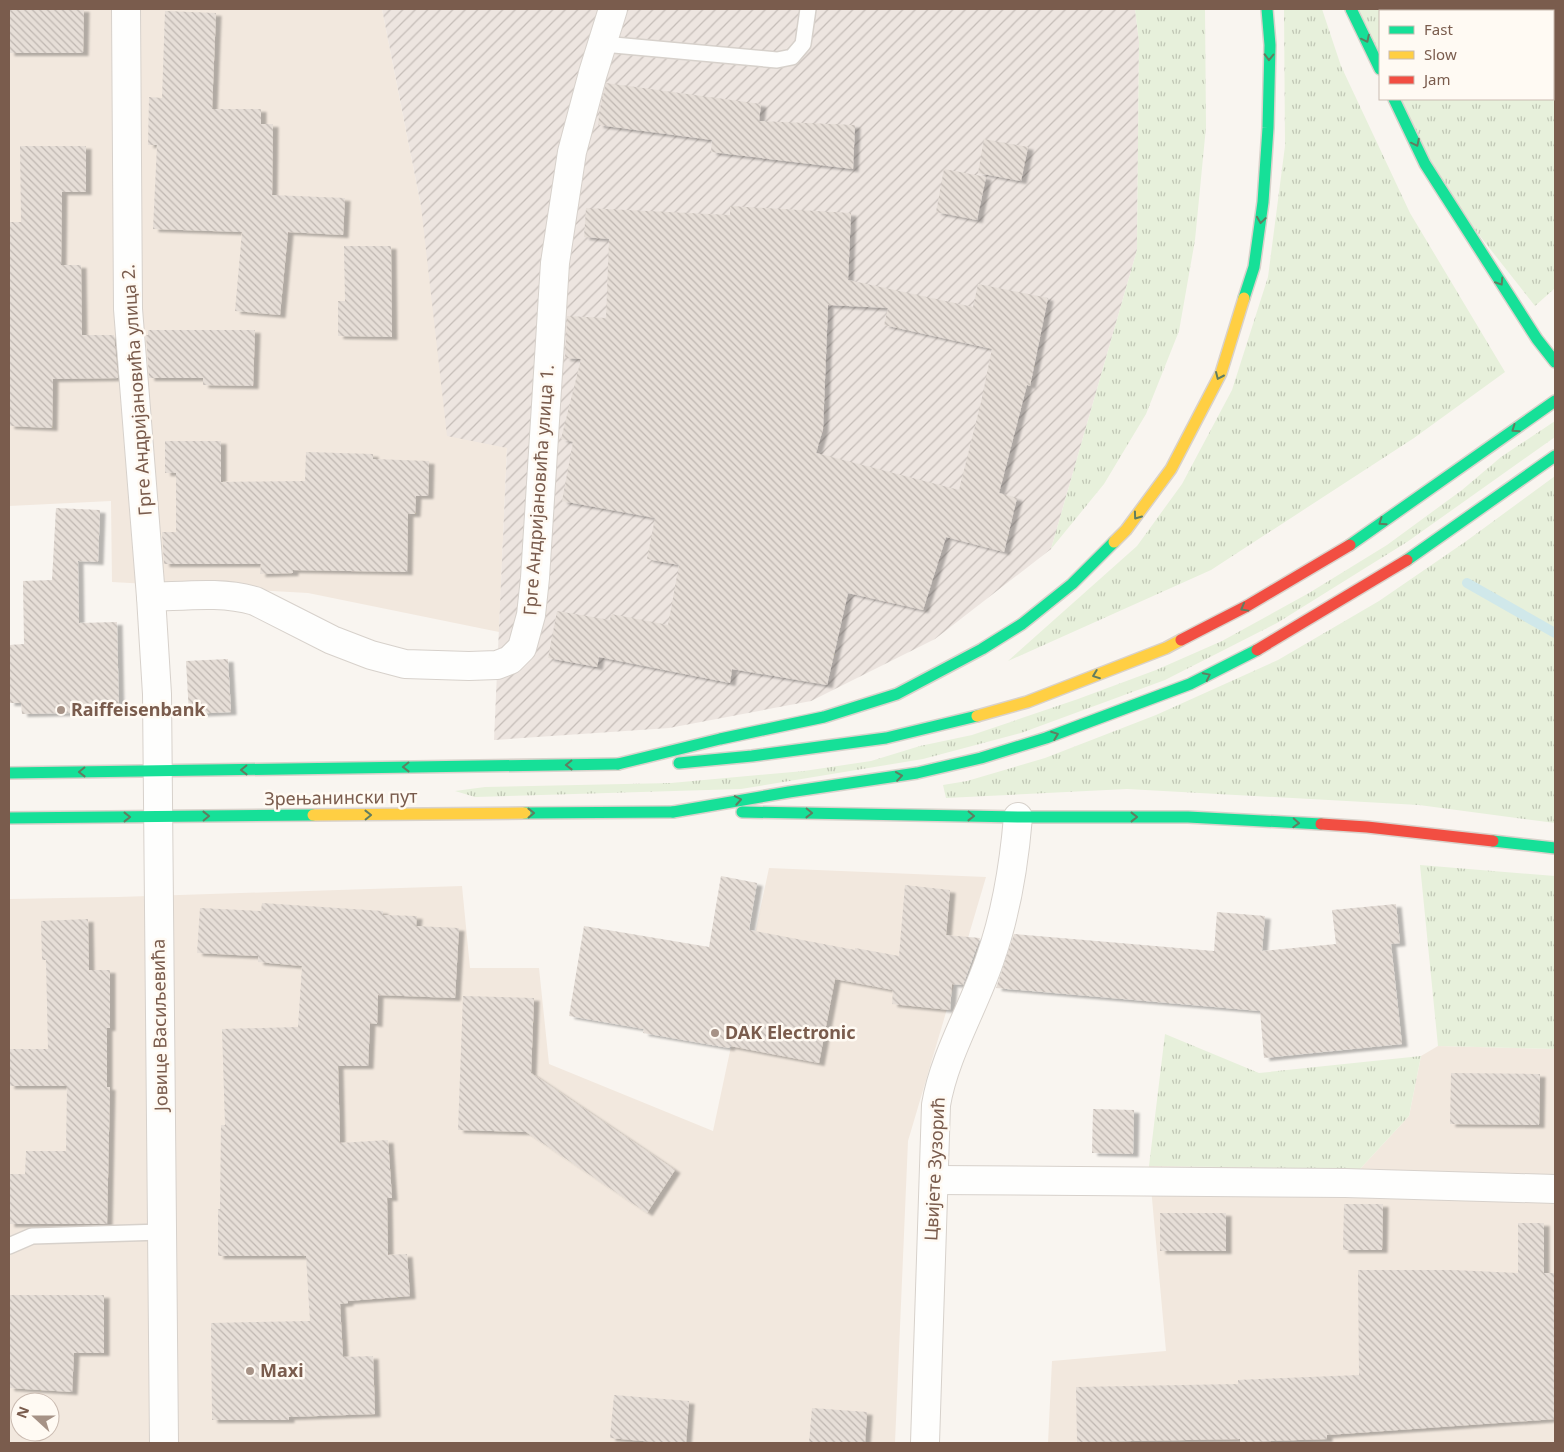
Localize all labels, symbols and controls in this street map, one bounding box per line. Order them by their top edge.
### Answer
legend [1379,10,1554,100]
text: Fast [1424,19,1453,39]
one-way arrow [1360,34,1370,43]
text: Slow [1424,44,1457,64]
one-way arrow [1264,54,1275,62]
text: Jam [1422,69,1451,89]
one-way arrow [1409,138,1420,147]
one-way arrow [1256,215,1266,224]
street label: Грге Андријановића улица 2. [115,264,157,516]
one-way arrow [1493,276,1503,285]
street label: Грге Андријановића улица 1. [517,364,559,616]
one-way arrow [1215,371,1225,380]
one-way arrow [1511,423,1521,432]
one-way arrow [1134,510,1143,520]
one-way arrow [1378,516,1388,525]
one-way arrow [1240,602,1249,612]
one-way arrow [1093,670,1101,680]
one-way arrow [1202,672,1211,682]
place label: Raiffeisenbank [71,697,206,721]
marker: Raiffeisenbank [55,704,67,716]
one-way arrow [1051,731,1059,741]
one-way arrow [565,760,572,770]
one-way arrow [402,762,410,772]
one-way arrow [240,765,248,775]
one-way arrow [77,767,85,778]
one-way arrow [895,771,903,782]
street label: Зрењанински пут [264,784,418,810]
one-way arrow [734,796,742,806]
one-way arrow [528,808,535,818]
one-way arrow [806,808,813,818]
one-way arrow [365,810,373,820]
one-way arrow [202,811,210,821]
one-way arrow [968,811,976,821]
one-way arrow [124,812,132,822]
one-way arrow [1130,812,1138,822]
one-way arrow [1292,817,1300,828]
street label: Јовице Васиљевића [145,939,173,1113]
place label: DAK Electronic [725,1020,856,1044]
marker: DAK Electronic [709,1027,721,1039]
street label: Цвијете Зузорић [918,1096,950,1242]
place label: Maxi [260,1358,304,1382]
marker: Maxi [244,1365,256,1377]
north arrow [10,1392,60,1442]
text: N [11,1403,33,1421]

